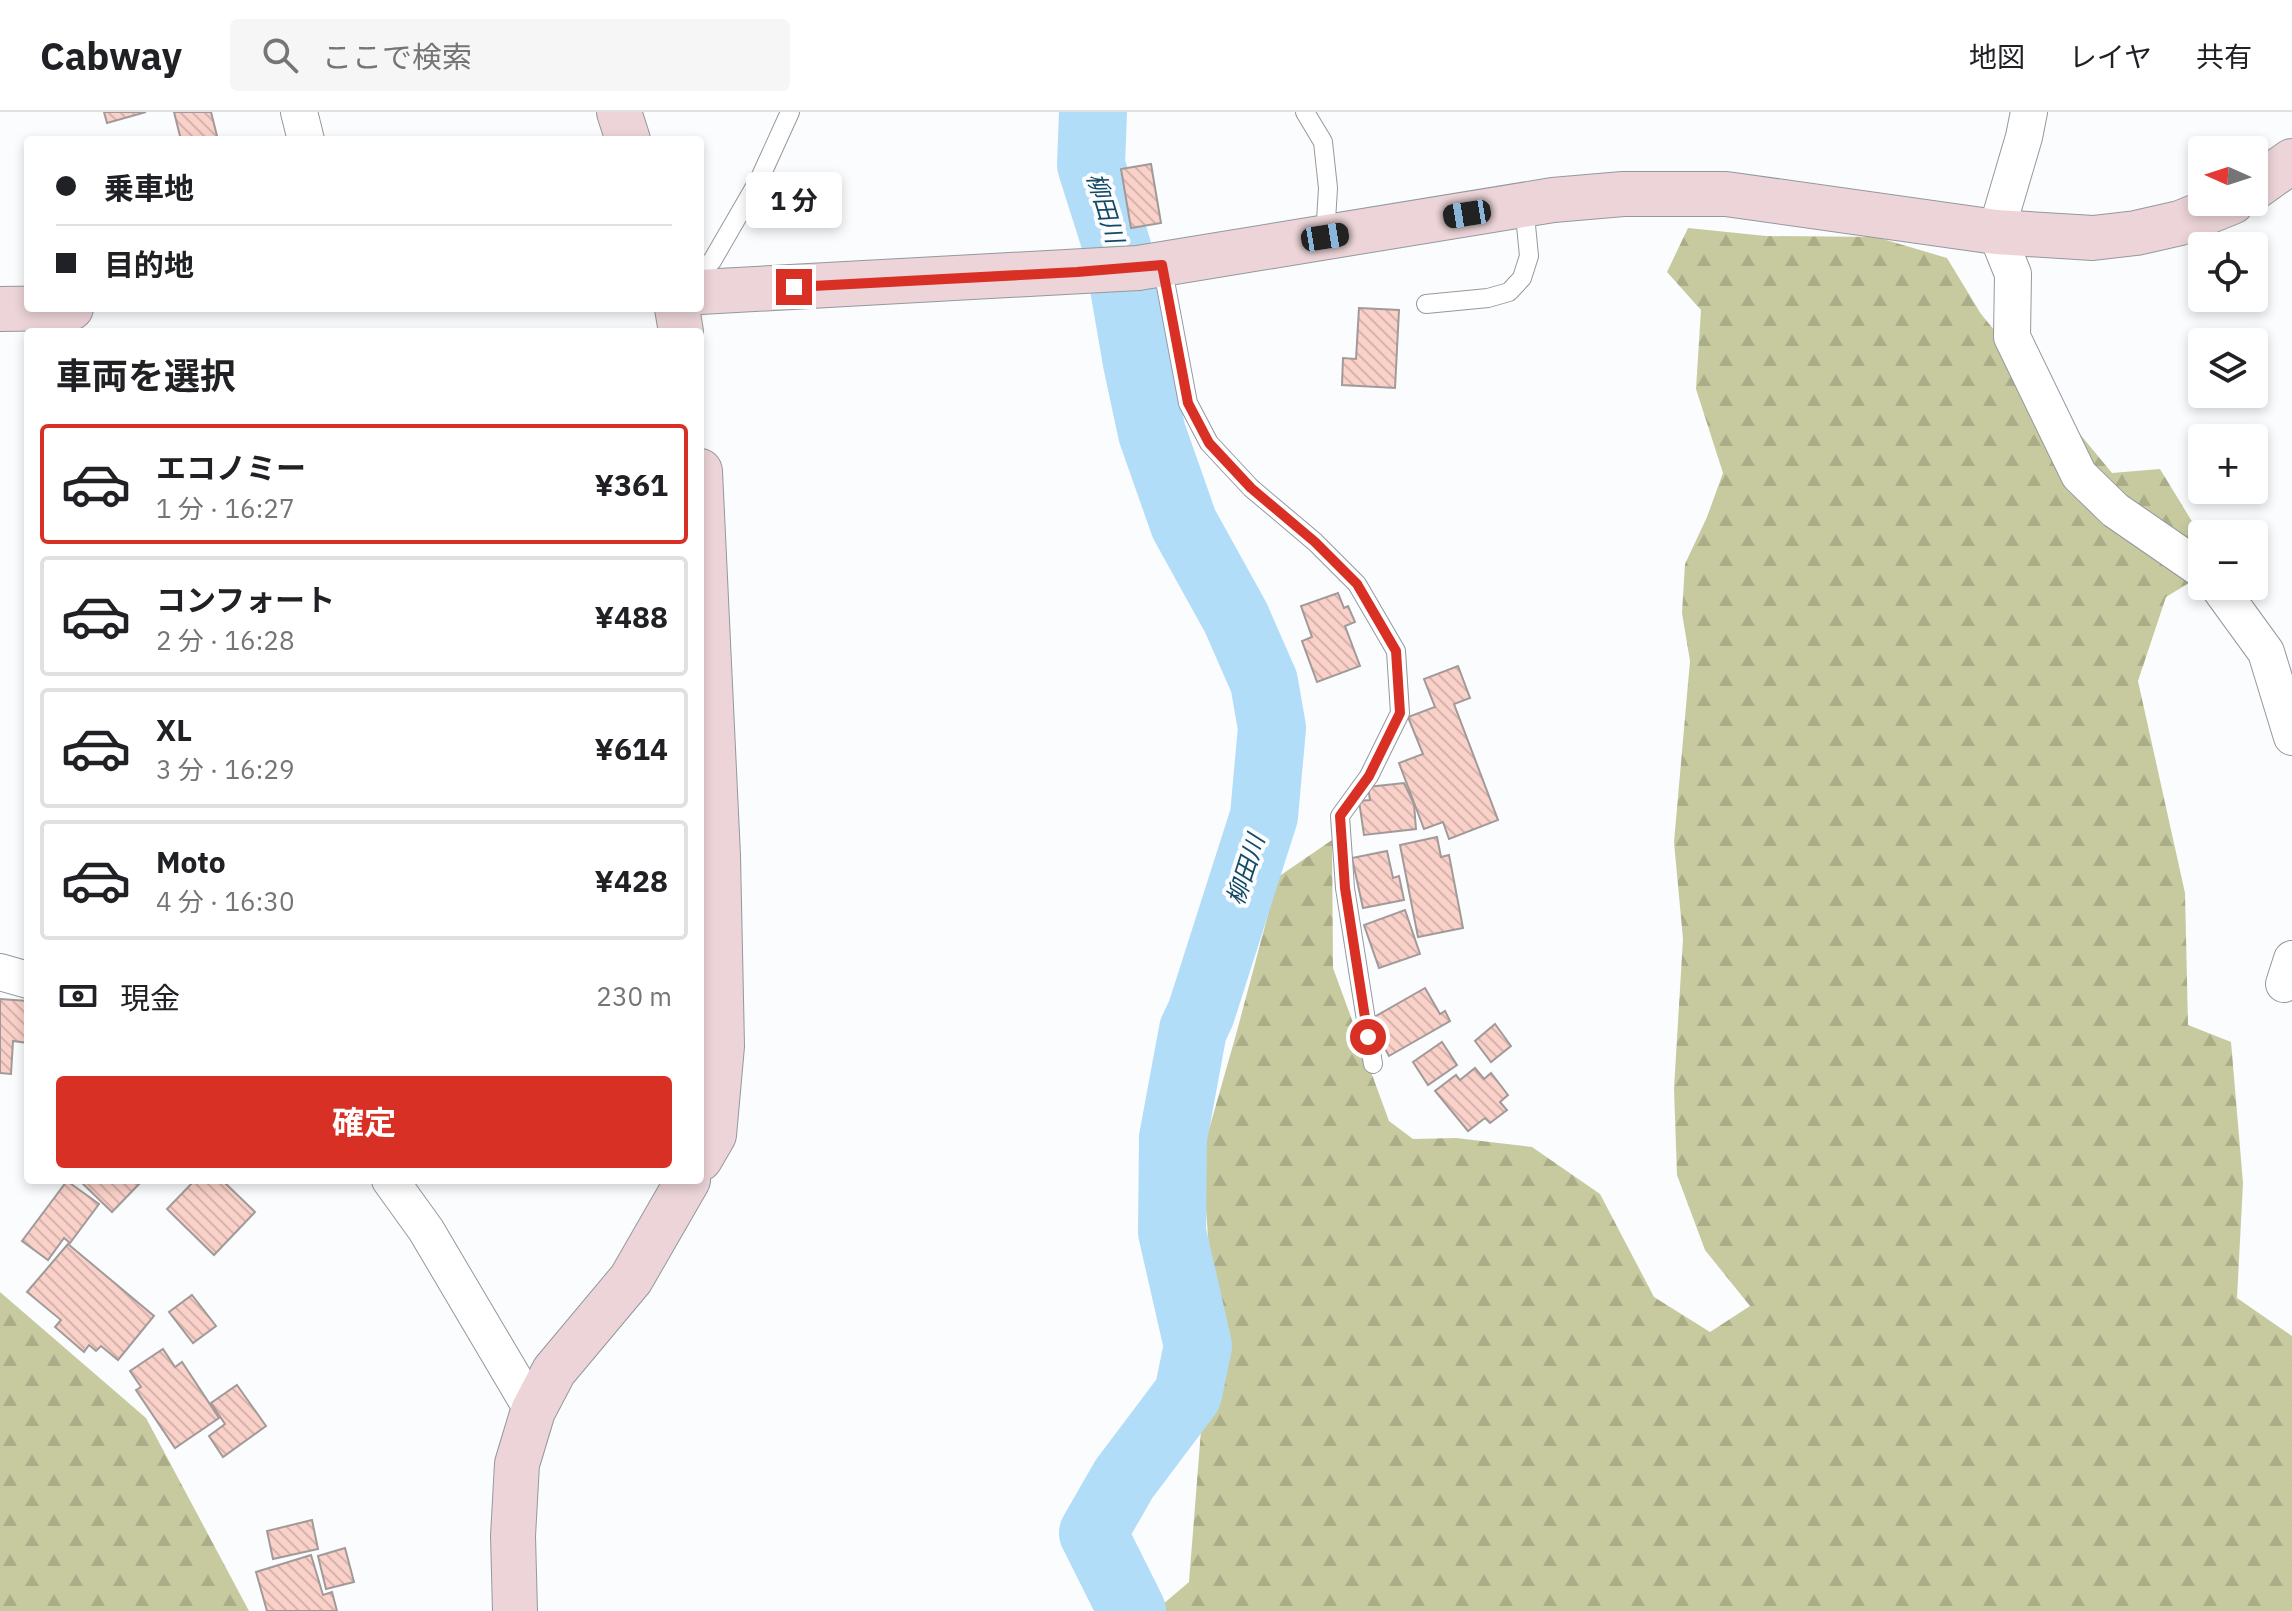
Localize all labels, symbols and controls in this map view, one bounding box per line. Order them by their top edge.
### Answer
search box [230,19,790,91]
text: Cabway [40,31,182,80]
icon: search [258,33,302,77]
text: ここで検索 [322,37,472,76]
text: 地図 [1969,38,2025,75]
text: レイヤ [2069,38,2152,75]
text: 共有 [2196,38,2252,75]
north arrow [2188,136,2268,216]
map controls [2188,136,2268,600]
text: 乗車地 [104,168,194,207]
water label: 柳田川 [1080,169,1133,250]
callout: 1 分 [746,171,842,227]
text: 1 分 [770,183,818,217]
car [1441,198,1493,230]
car [1299,221,1351,253]
button: locate [2188,232,2268,312]
text: 目的地 [104,245,194,284]
route end [776,269,812,305]
button: layers [2188,328,2268,408]
text: 車両を選択 [56,352,236,399]
button: + [2188,424,2268,504]
icon: car [60,448,132,520]
text: エコノミー [156,448,306,487]
text: ¥361 [595,465,668,504]
text: 1 分 · 16:27 [156,491,294,525]
button: − [2188,520,2268,600]
icon: car [60,580,132,652]
text: コンフォート [156,580,335,619]
text: ¥488 [595,597,668,636]
text: 2 分 · 16:28 [156,623,294,657]
text: XL [156,710,192,749]
icon: car [60,712,132,784]
text: ¥614 [595,729,668,768]
text: 3 分 · 16:29 [156,752,294,786]
water label: 柳田川 [1219,828,1272,909]
text: Moto [156,842,226,881]
icon: car [60,844,132,916]
text: ¥428 [595,861,668,900]
text: 4 分 · 16:30 [156,884,294,918]
icon: cash [56,974,100,1018]
text: 現金 [120,978,180,1017]
text: 230 m [596,979,672,1013]
route start [1350,1019,1386,1055]
button: 確定 [56,1076,672,1168]

